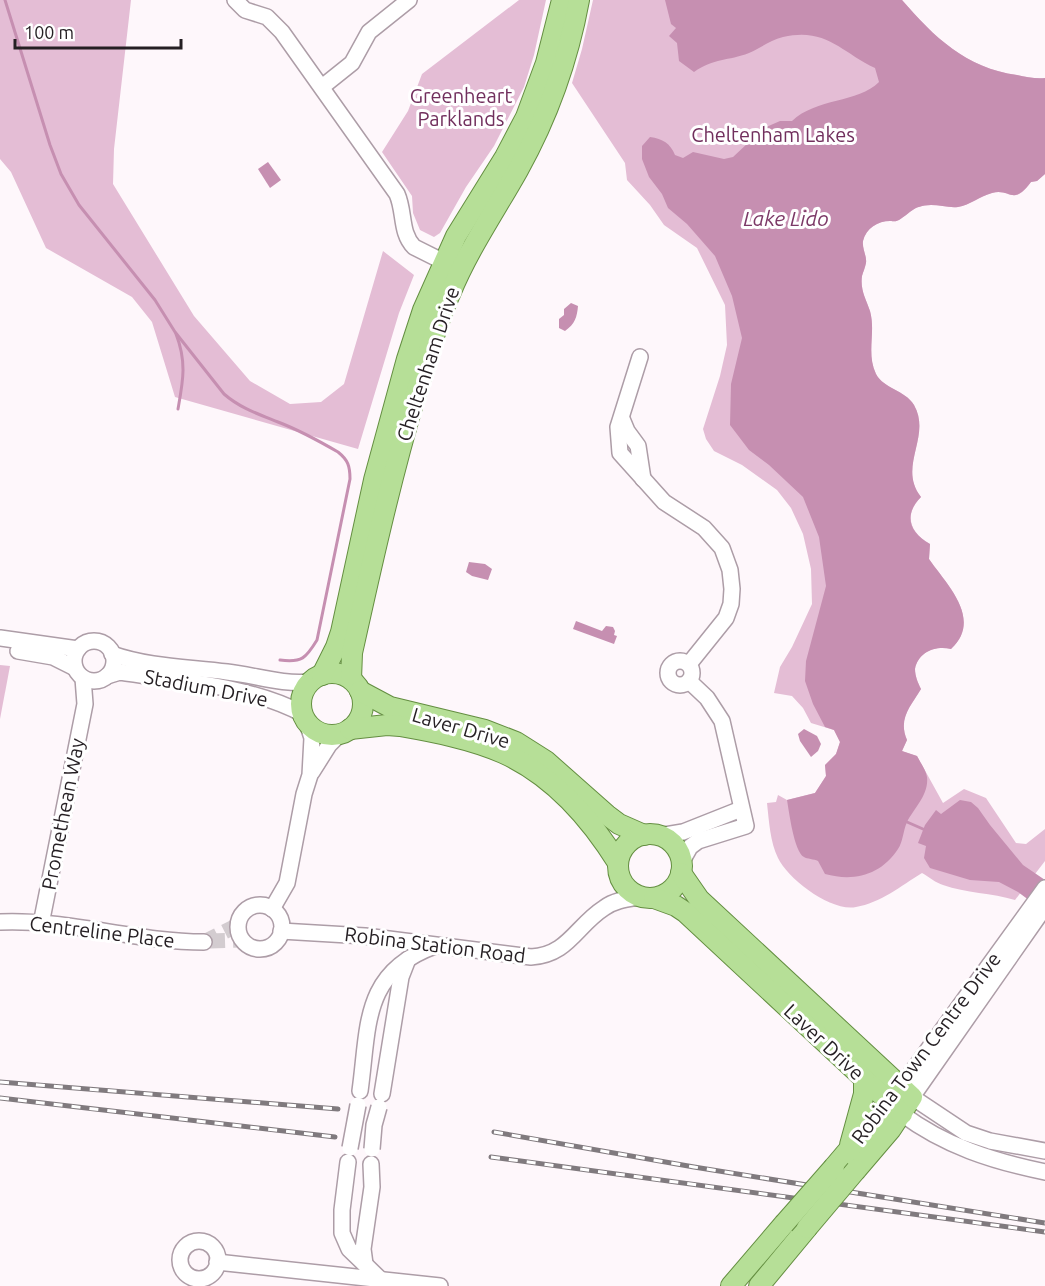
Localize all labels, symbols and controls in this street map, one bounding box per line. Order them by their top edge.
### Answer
scale bar [15,12,182,50]
text: 100 m [24,22,74,42]
park label: Greenheart Parklands [410,84,512,130]
park label: Cheltenham Lakes [691,123,855,146]
water label: Lake Lido [743,206,829,230]
street label: Cheltenham Drive [392,284,463,444]
street label: Stadium Drive [142,664,270,711]
street label: Laver Drive [410,703,513,752]
street label: Promethean Way [37,736,89,892]
street label: Centreline Place [28,911,176,952]
street label: Robina Station Road [343,922,527,967]
street label: Robina Town Centre Drive [846,948,1005,1148]
street label: Laver Drive [780,999,869,1084]

